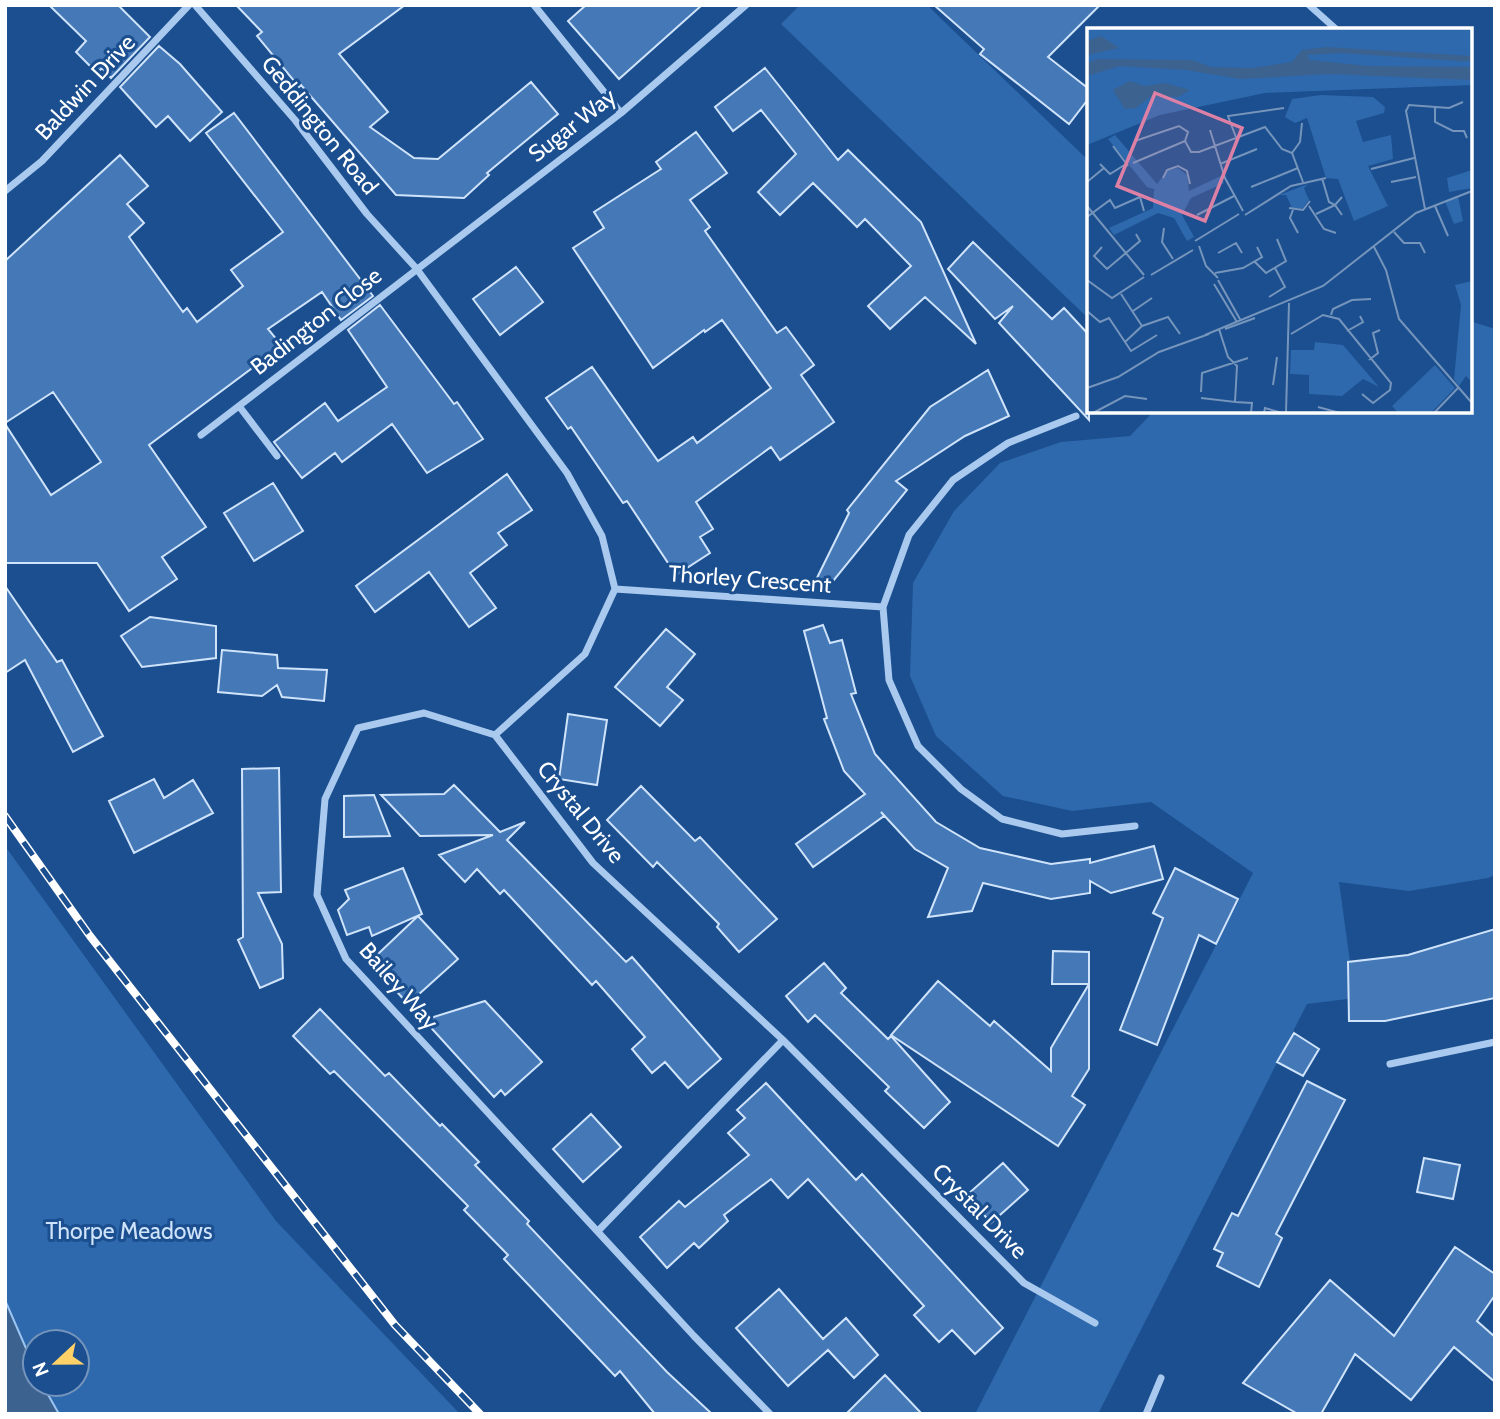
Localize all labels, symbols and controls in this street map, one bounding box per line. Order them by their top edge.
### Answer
street label: Baldwin Drive [29,28,141,146]
inset map [1087,28,1472,413]
street label: Geddington Road [256,50,384,200]
street label: Sugar Way [523,82,622,168]
street label: Badington Close [245,261,387,381]
street label: Thorley Crescent [668,559,833,599]
street label: Crystal Drive [531,755,631,869]
street label: Bailey Way [354,937,445,1036]
street label: Crystal Drive [927,1158,1034,1265]
park label: Thorpe Meadows [46,1217,212,1245]
north arrow [21,1328,91,1398]
text: N [28,1359,54,1380]

